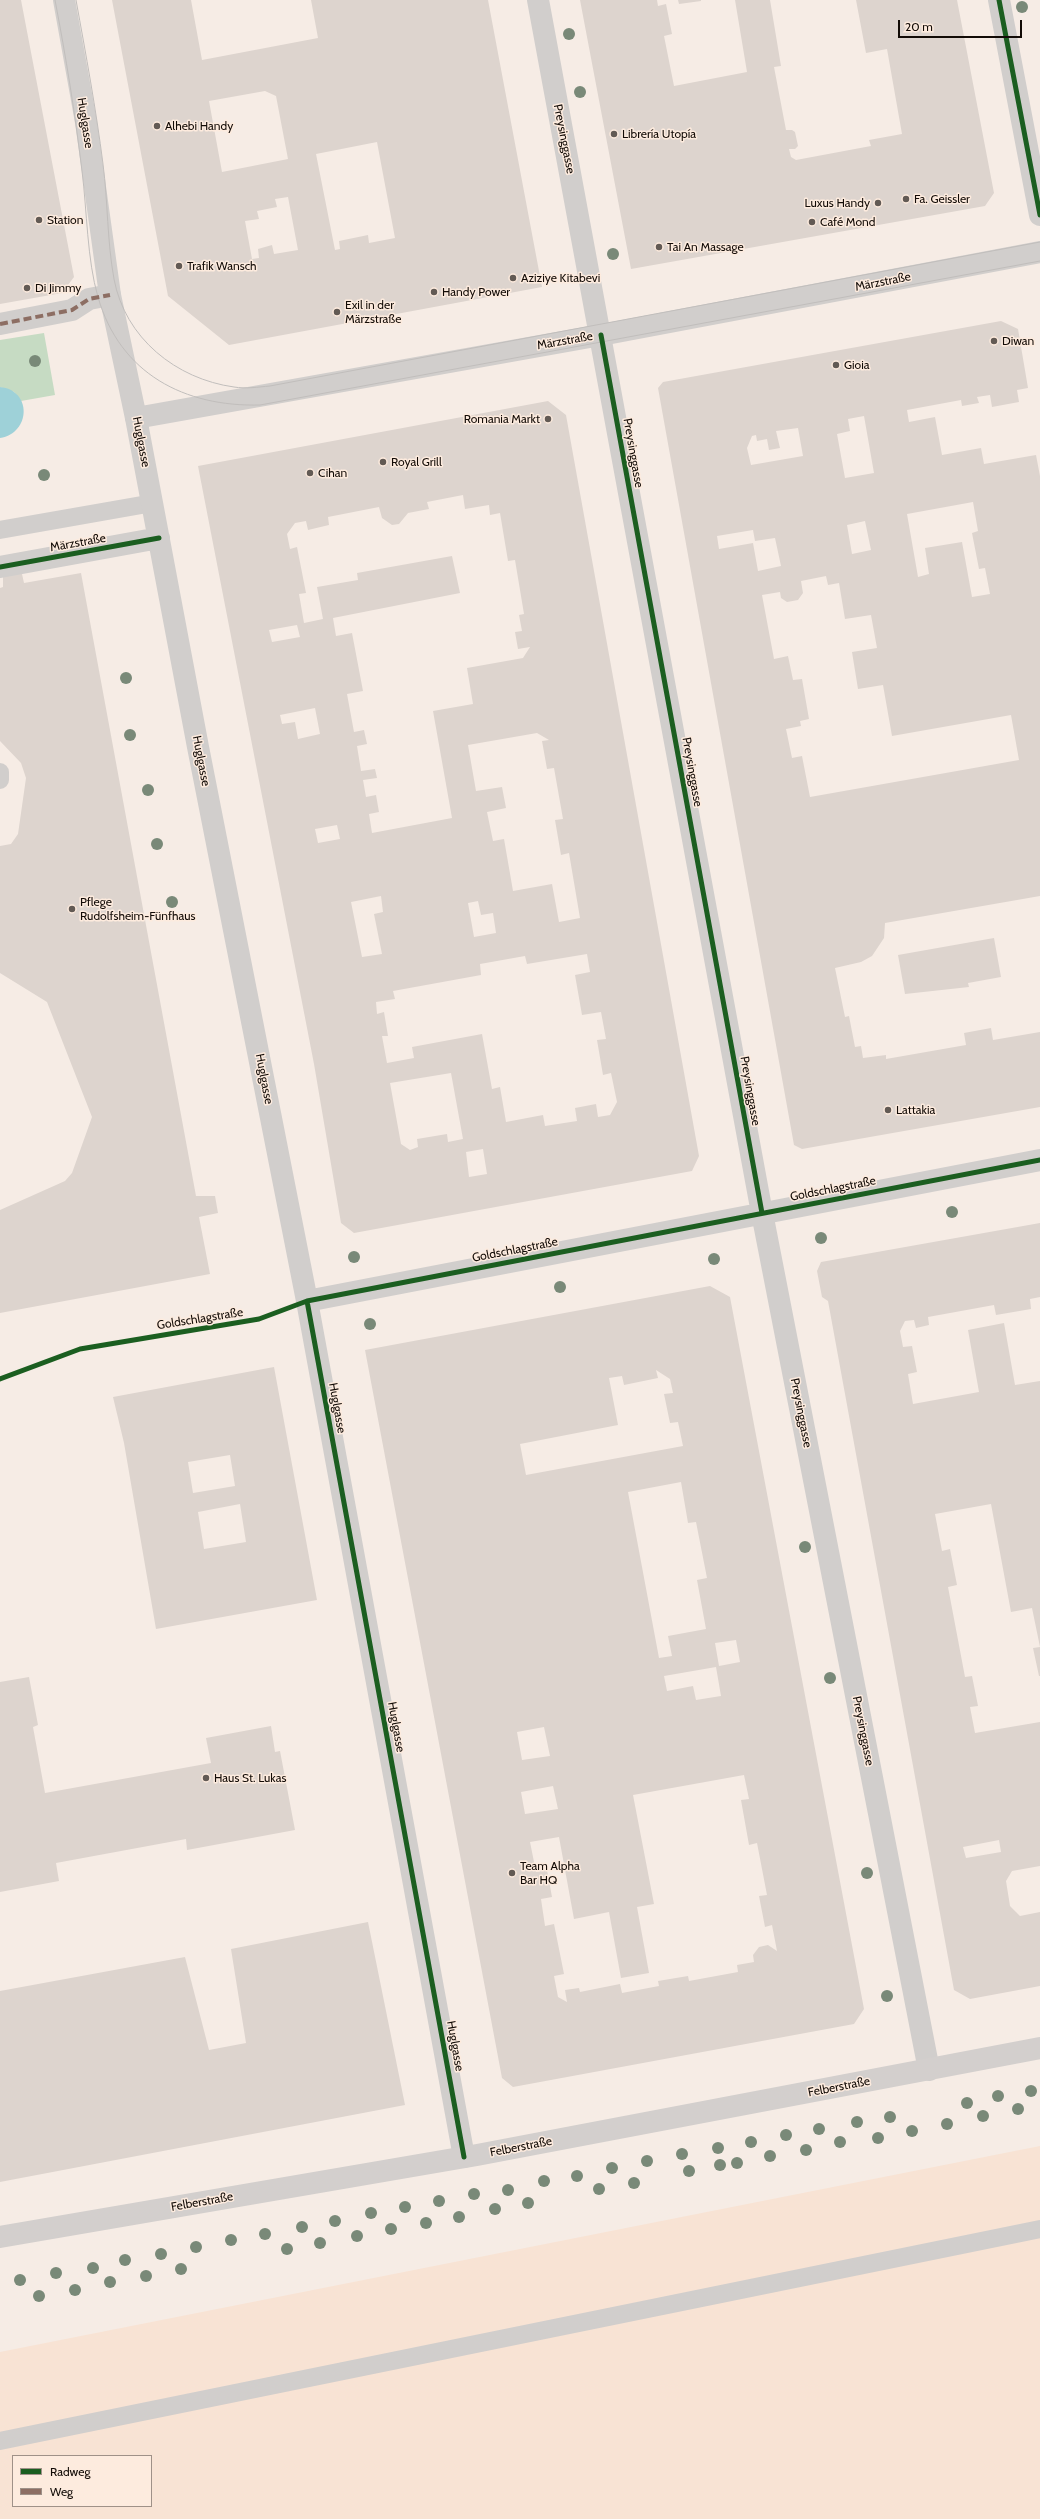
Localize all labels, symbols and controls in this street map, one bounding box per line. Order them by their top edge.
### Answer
scale bar [900,12,1024,38]
text: 20 m [905,19,933,34]
street label: Huglgasse [74,97,96,149]
street label: Preysinggasse [550,103,578,175]
place label: Alhebi Handy [165,119,233,133]
marker: Alhebi Handy [152,121,162,131]
place label: Librería Utopía [622,127,696,141]
marker: Librería Utopía [609,129,619,139]
place label: Fa. Geissler [914,192,970,206]
marker: Fa. Geissler [901,194,911,204]
place label: Luxus Handy [805,196,870,210]
marker: Luxus Handy [873,198,883,208]
place label: Station [47,213,83,227]
marker: Station [34,215,44,225]
place label: Café Mond [820,215,875,229]
marker: Café Mond [807,217,817,227]
place label: Tai An Massage [667,240,744,254]
marker: Tai An Massage [654,242,664,252]
place label: Trafik Wansch [187,259,257,273]
marker: Trafik Wansch [174,261,184,271]
street label: Märzstraße [854,270,912,294]
place label: Aziziye Kitabevi [521,271,600,285]
marker: Aziziye Kitabevi [508,273,518,283]
place label: Di Jimmy [35,281,81,295]
marker: Di Jimmy [22,283,32,293]
place label: Handy Power [442,285,510,299]
marker: Handy Power [429,287,439,297]
place label: Exil in der Märzstraße [345,298,401,326]
marker: Exil in der Märzstraße [332,307,342,317]
street label: Märzstraße [536,329,594,353]
place label: Diwan [1002,334,1034,348]
marker: Diwan [989,336,999,346]
place label: Gioia [844,358,869,372]
marker: Gioia [831,360,841,370]
place label: Romania Markt [464,412,540,426]
marker: Romania Markt [543,414,553,424]
street label: Huglgasse [129,415,153,469]
street label: Preysinggasse [620,417,646,489]
place label: Royal Grill [391,455,442,469]
marker: Royal Grill [378,457,388,467]
place label: Cihan [318,466,347,480]
marker: Cihan [305,468,315,478]
street label: Märzstraße [49,531,107,555]
street label: Huglgasse [189,734,213,788]
street label: Preysinggasse [679,736,705,808]
place label: Pflege Rudolfsheim-Fünfhaus [80,895,195,923]
marker: Pflege Rudolfsheim-Fünfhaus [67,904,77,914]
street label: Huglgasse [252,1052,276,1106]
street label: Preysinggasse [737,1055,763,1127]
place label: Lattakia [896,1103,935,1117]
marker: Lattakia [883,1105,893,1115]
street label: Goldschlagstraße [789,1174,877,1204]
street label: Goldschlagstraße [471,1235,559,1265]
street label: Goldschlagstraße [156,1305,244,1333]
street label: Preysinggasse [787,1377,815,1449]
street label: Huglgasse [325,1382,349,1434]
street label: Preysinggasse [849,1695,877,1767]
street label: Huglgasse [384,1701,408,1753]
place label: Haus St. Lukas [214,1771,286,1785]
marker: Haus St. Lukas [201,1773,211,1783]
place label: Team Alpha Bar HQ [520,1859,580,1887]
marker: Team Alpha Bar HQ [507,1868,517,1878]
street label: Huglgasse [443,2020,467,2072]
street label: Felberstraße [807,2074,871,2100]
street label: Felberstraße [489,2134,553,2160]
street label: Felberstraße [170,2189,234,2215]
legend [12,2455,152,2507]
text: Radweg [50,2464,90,2479]
text: Weg [50,2484,73,2499]

